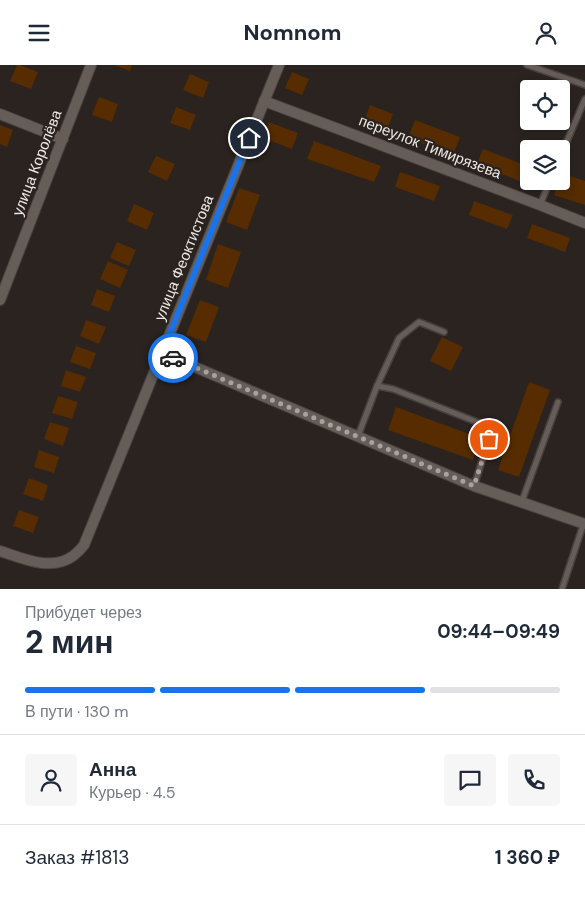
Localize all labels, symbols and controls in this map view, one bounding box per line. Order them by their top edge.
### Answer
text: Nomnom [244,18,341,47]
icon: menu [25,19,53,47]
icon: person [532,19,560,47]
map controls [520,80,570,190]
button: locate [520,80,570,130]
street label: улица Королёва [8,107,67,219]
street label: переулок Тимирязева [356,111,505,184]
pin [228,117,270,159]
icon: home [235,124,263,152]
button: layers [520,140,570,190]
street label: улица Феоктистова [150,192,219,324]
courier [148,333,198,383]
icon: car [159,344,187,372]
pin [468,418,510,460]
icon: bag [475,425,503,453]
text: Прибудет через [25,602,142,623]
text: 09:44–09:49 [437,619,560,644]
text: 2 мин [25,621,114,663]
text: В пути · 130 m [25,701,128,722]
button: person [25,754,77,806]
button: chat [444,754,496,806]
button: phone [508,754,560,806]
text: Анна [89,757,136,782]
text: Курьер · 4.5 [89,782,176,803]
text: Заказ #1813 [25,845,129,870]
text: 1 360 ₽ [495,845,560,870]

